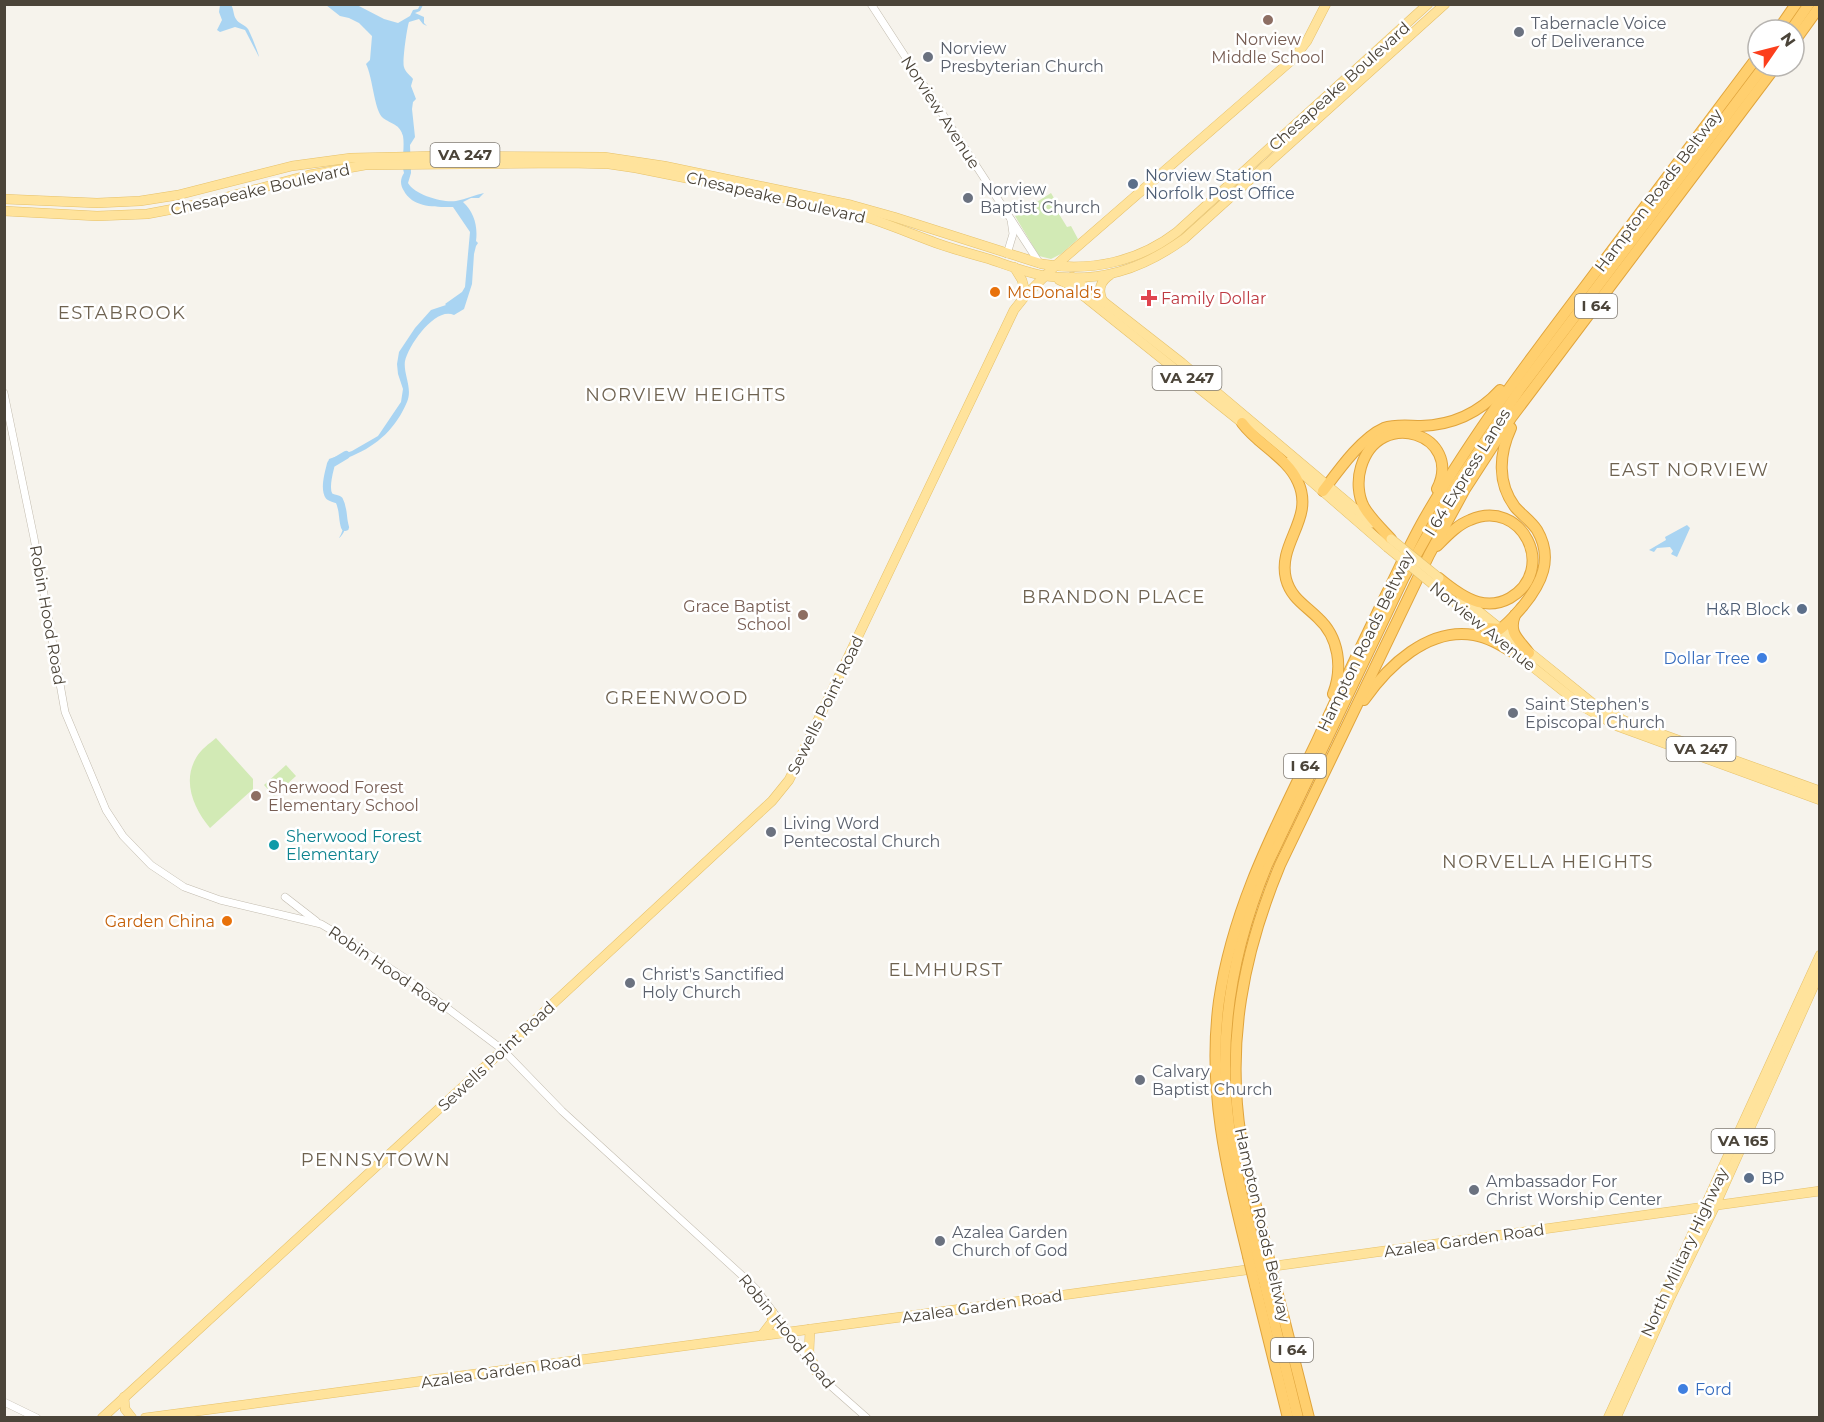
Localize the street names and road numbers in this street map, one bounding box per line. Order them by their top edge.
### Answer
street label: Chesapeake Boulevard [1265,18,1414,155]
street label: Norview Avenue [897,52,984,172]
street label: Hampton Roads Beltway [1591,105,1726,276]
road number: VA 247 [430,143,500,167]
street label: Chesapeake Boulevard [169,160,352,219]
street label: Chesapeake Boulevard [684,168,867,227]
road number: I 64 [1575,294,1617,318]
road number: VA 247 [1152,366,1222,390]
street label: I 64 Express Lanes [1421,405,1514,539]
street label: Robin Hood Road [26,544,69,687]
street label: Hampton Roads Beltway [1313,547,1418,735]
street label: Norview Avenue [1426,578,1540,675]
street label: Sewells Point Road [784,633,867,778]
road number: VA 247 [1666,737,1736,761]
road number: I 64 [1284,754,1326,778]
street label: Robin Hood Road [325,922,453,1017]
street label: Sewells Point Road [434,997,559,1115]
street label: Hampton Roads Beltway [1231,1126,1294,1325]
road number: VA 165 [1712,1129,1774,1153]
street label: North Military Highway [1637,1164,1732,1340]
street label: Azalea Garden Road [1383,1220,1546,1261]
street label: Robin Hood Road [735,1270,839,1392]
street label: Azalea Garden Road [901,1286,1064,1327]
road number: I 64 [1271,1338,1313,1362]
street label: Azalea Garden Road [420,1351,583,1392]

